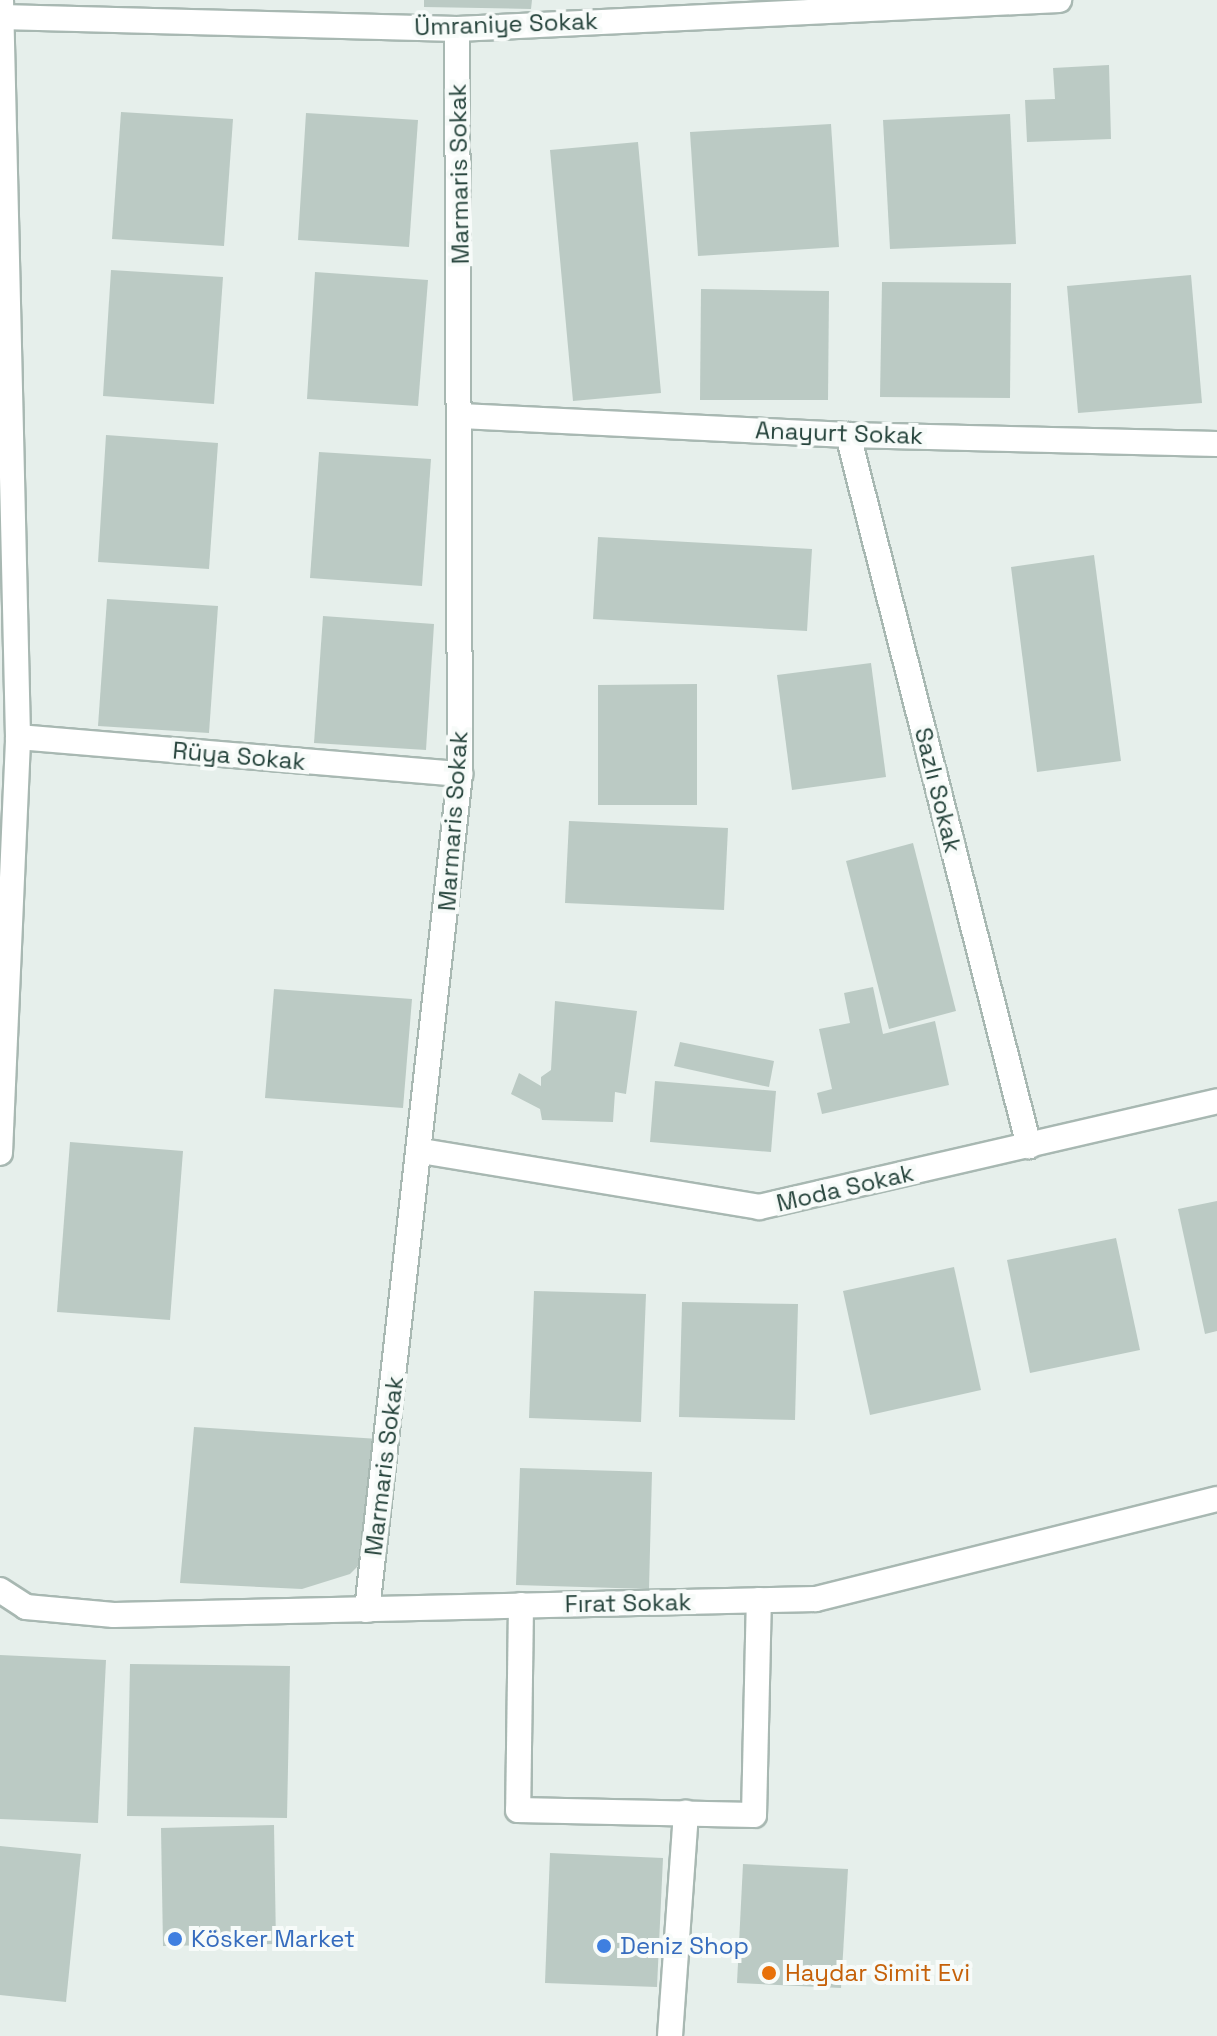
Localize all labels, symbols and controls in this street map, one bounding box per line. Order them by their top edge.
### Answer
street label: Ümraniye Sokak [414,6,598,42]
street label: Marmaris Sokak [443,83,475,265]
street label: Anayurt Sokak [755,416,923,450]
street label: Sazlı Sokak [909,724,967,856]
street label: Marmaris Sokak [432,730,474,912]
street label: Rüya Sokak [171,736,307,776]
street label: Moda Sokak [774,1158,916,1218]
street label: Marmaris Sokak [359,1375,409,1557]
street label: Fırat Sokak [564,1587,692,1619]
place label: Kösker Market [191,1925,355,1953]
marker: Kösker Market [166,1930,184,1948]
place label: Deniz Shop [620,1932,749,1960]
marker: Deniz Shop [595,1937,613,1955]
place label: Haydar Simit Evi [785,1959,970,1987]
marker: Haydar Simit Evi [760,1964,778,1982]

